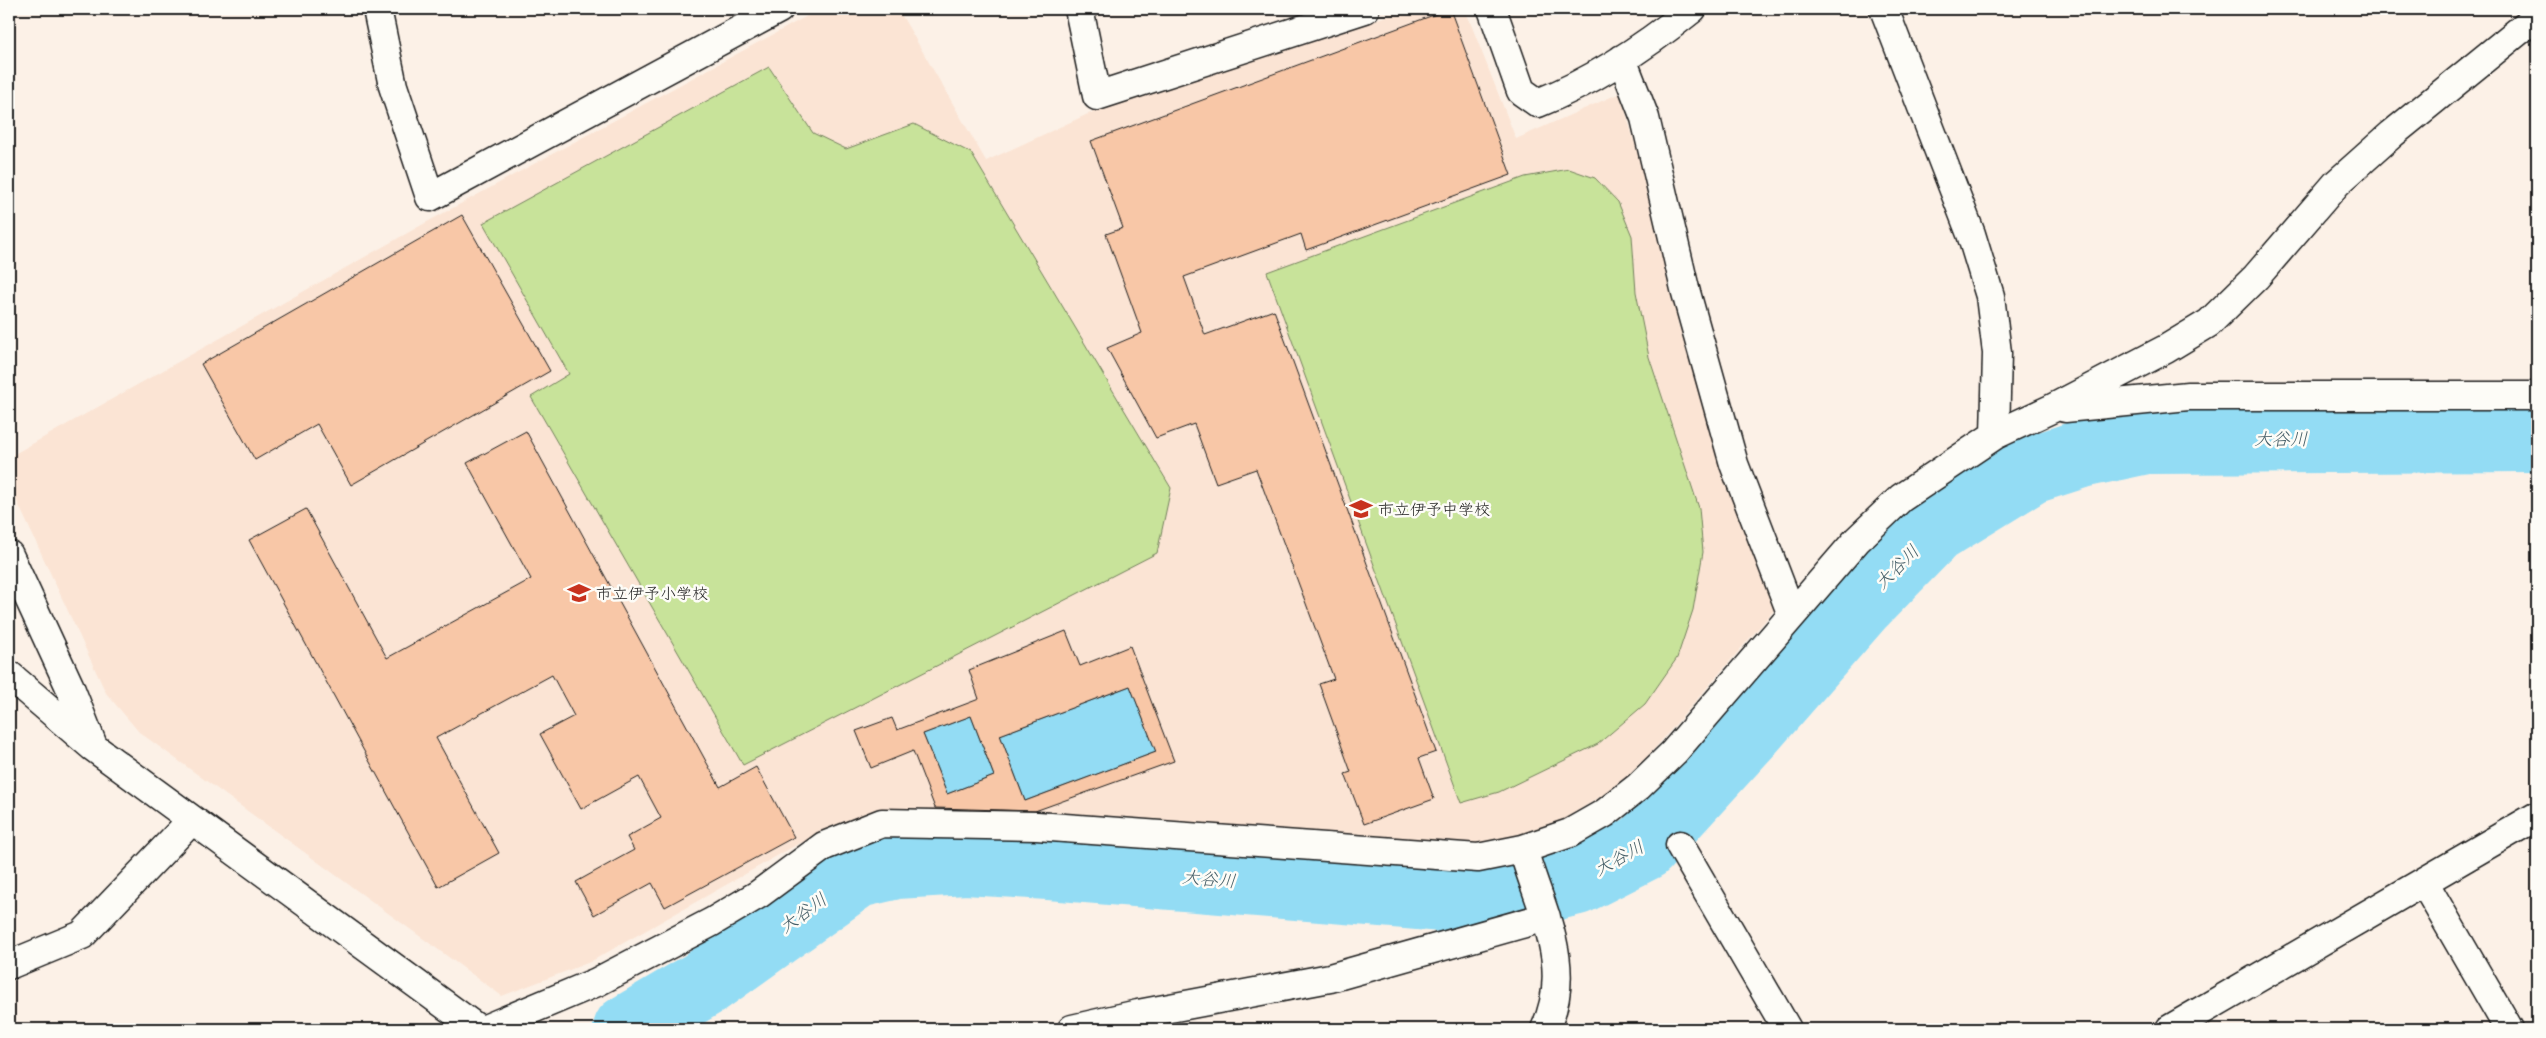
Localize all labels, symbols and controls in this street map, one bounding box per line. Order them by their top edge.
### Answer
water label: 大谷川 [2254,429,2308,454]
school or university icon: 市立伊予中学校 [1348,496,1374,522]
place label: 市立伊予中学校 [1378,500,1490,523]
water label: 大谷川 [1871,541,1927,597]
school or university icon: 市立伊予小学校 [566,580,592,606]
place label: 市立伊予小学校 [596,584,708,607]
water label: 大谷川 [1591,836,1650,884]
water label: 大谷川 [1181,867,1237,896]
water label: 大谷川 [775,889,834,941]

